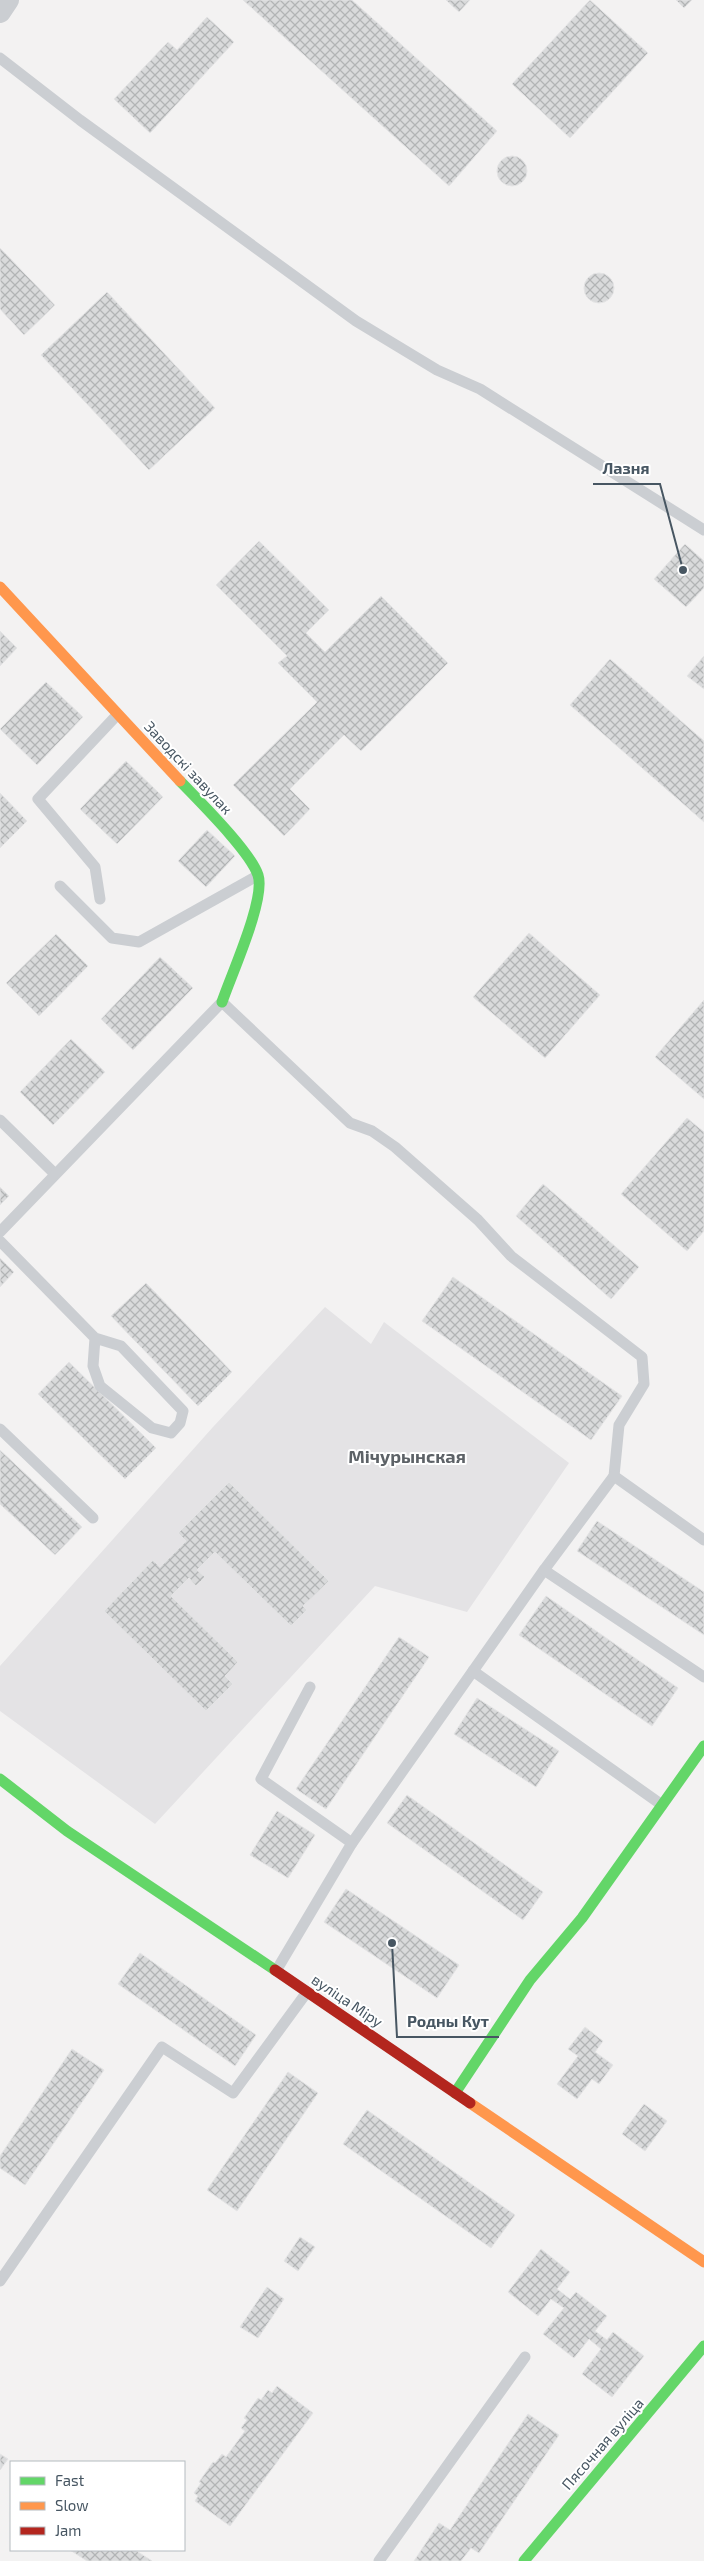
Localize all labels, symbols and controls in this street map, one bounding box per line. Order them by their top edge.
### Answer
callout: Лазня [593,453,660,484]
text: Лазня [602,458,650,477]
street label: Заводскі завулак [140,717,236,818]
district label: Мічурынская [348,1445,466,1467]
street label: вуліца Міру [308,1970,387,2031]
callout: Родны Кут [397,2006,499,2037]
text: Родны Кут [407,2011,489,2030]
street label: Пясочная вуліца [558,2394,648,2494]
legend [10,2461,185,2551]
text: Fast [55,2471,85,2489]
text: Slow [55,2496,89,2514]
text: Jam [55,2521,81,2539]

